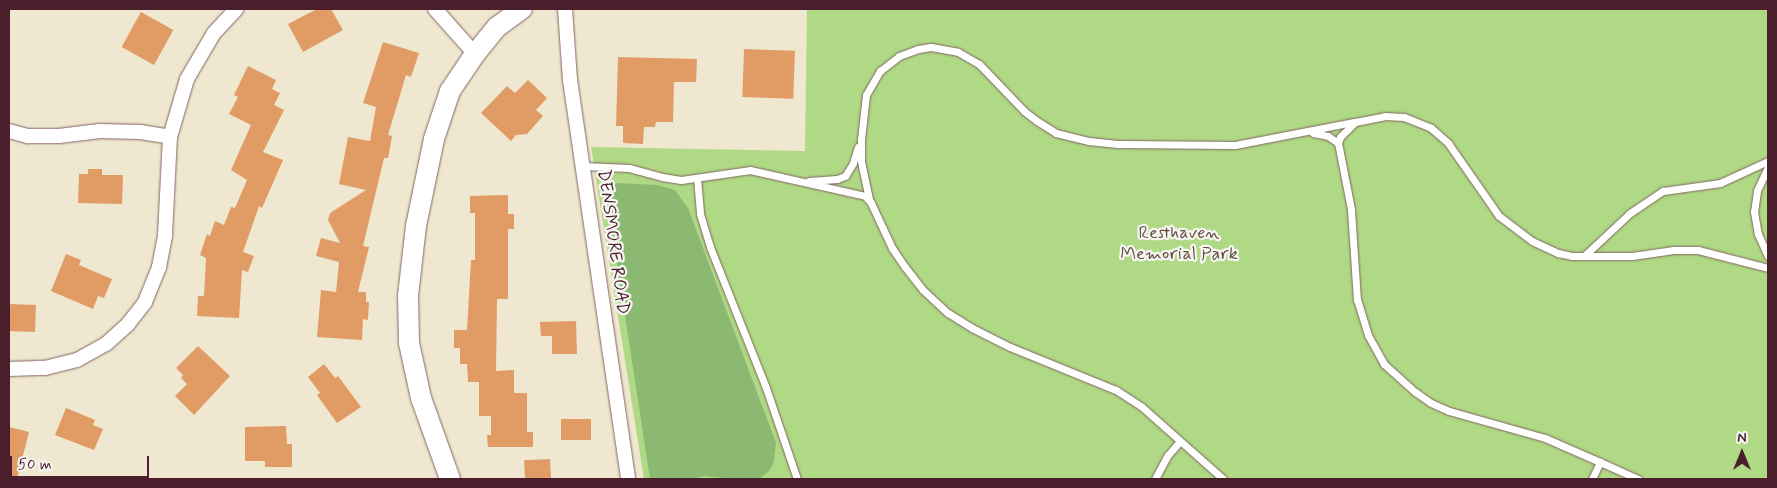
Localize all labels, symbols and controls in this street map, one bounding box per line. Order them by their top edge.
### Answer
street label: DENSMORE ROAD [592,169,634,315]
park label: Resthaven Memorial Park [1121,223,1237,266]
north arrow [1717,428,1767,478]
text: N [1737,429,1747,447]
scale bar [12,446,151,478]
text: 50 m [18,455,52,475]

